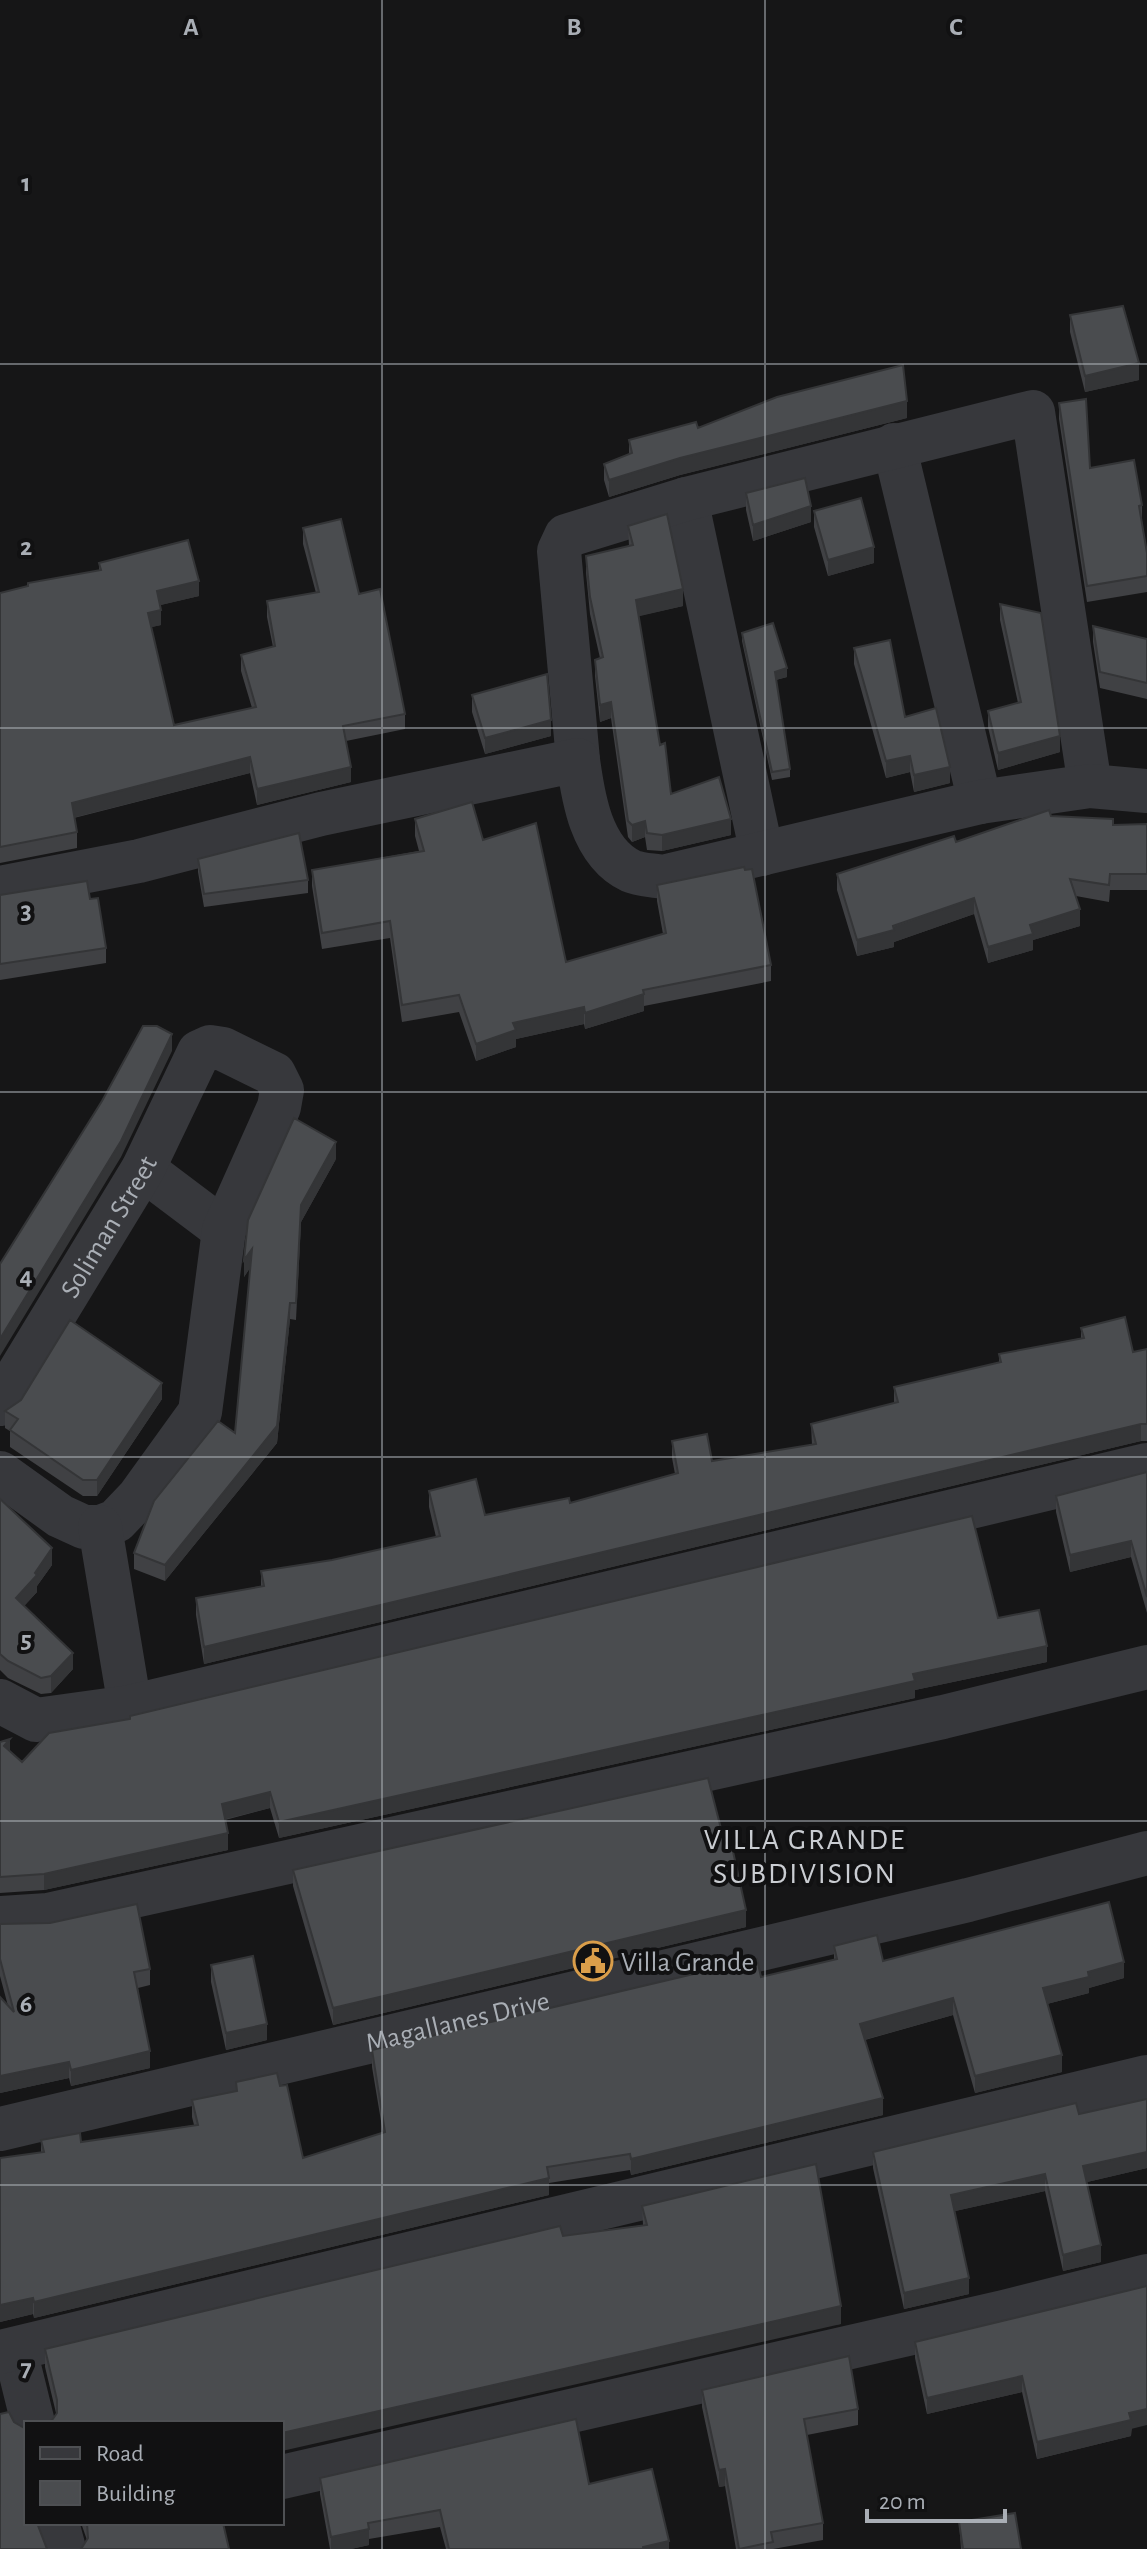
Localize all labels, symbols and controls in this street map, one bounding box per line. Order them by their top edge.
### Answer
text: A [183,14,199,40]
text: B [566,14,582,40]
text: C [949,14,963,40]
text: 1 [21,170,31,196]
text: 2 [20,534,32,560]
text: 3 [20,898,32,924]
street label: Soliman Street [56,1152,163,1303]
text: 4 [19,1263,33,1289]
text: 5 [20,1627,32,1653]
district label: VILLA GRANDE SUBDIVISION [704,1825,906,1889]
public building icon: Villa Grande [572,1940,614,1982]
place label: Villa Grande [621,1949,754,1977]
street label: Magallanes Drive [363,1987,553,2058]
text: 6 [20,1991,32,2017]
text: 7 [20,2355,32,2381]
legend [24,2421,284,2525]
text: Road [96,2442,144,2466]
scale bar [867,2473,1005,2523]
text: Building [96,2482,175,2506]
text: 20 m [879,2490,926,2514]

